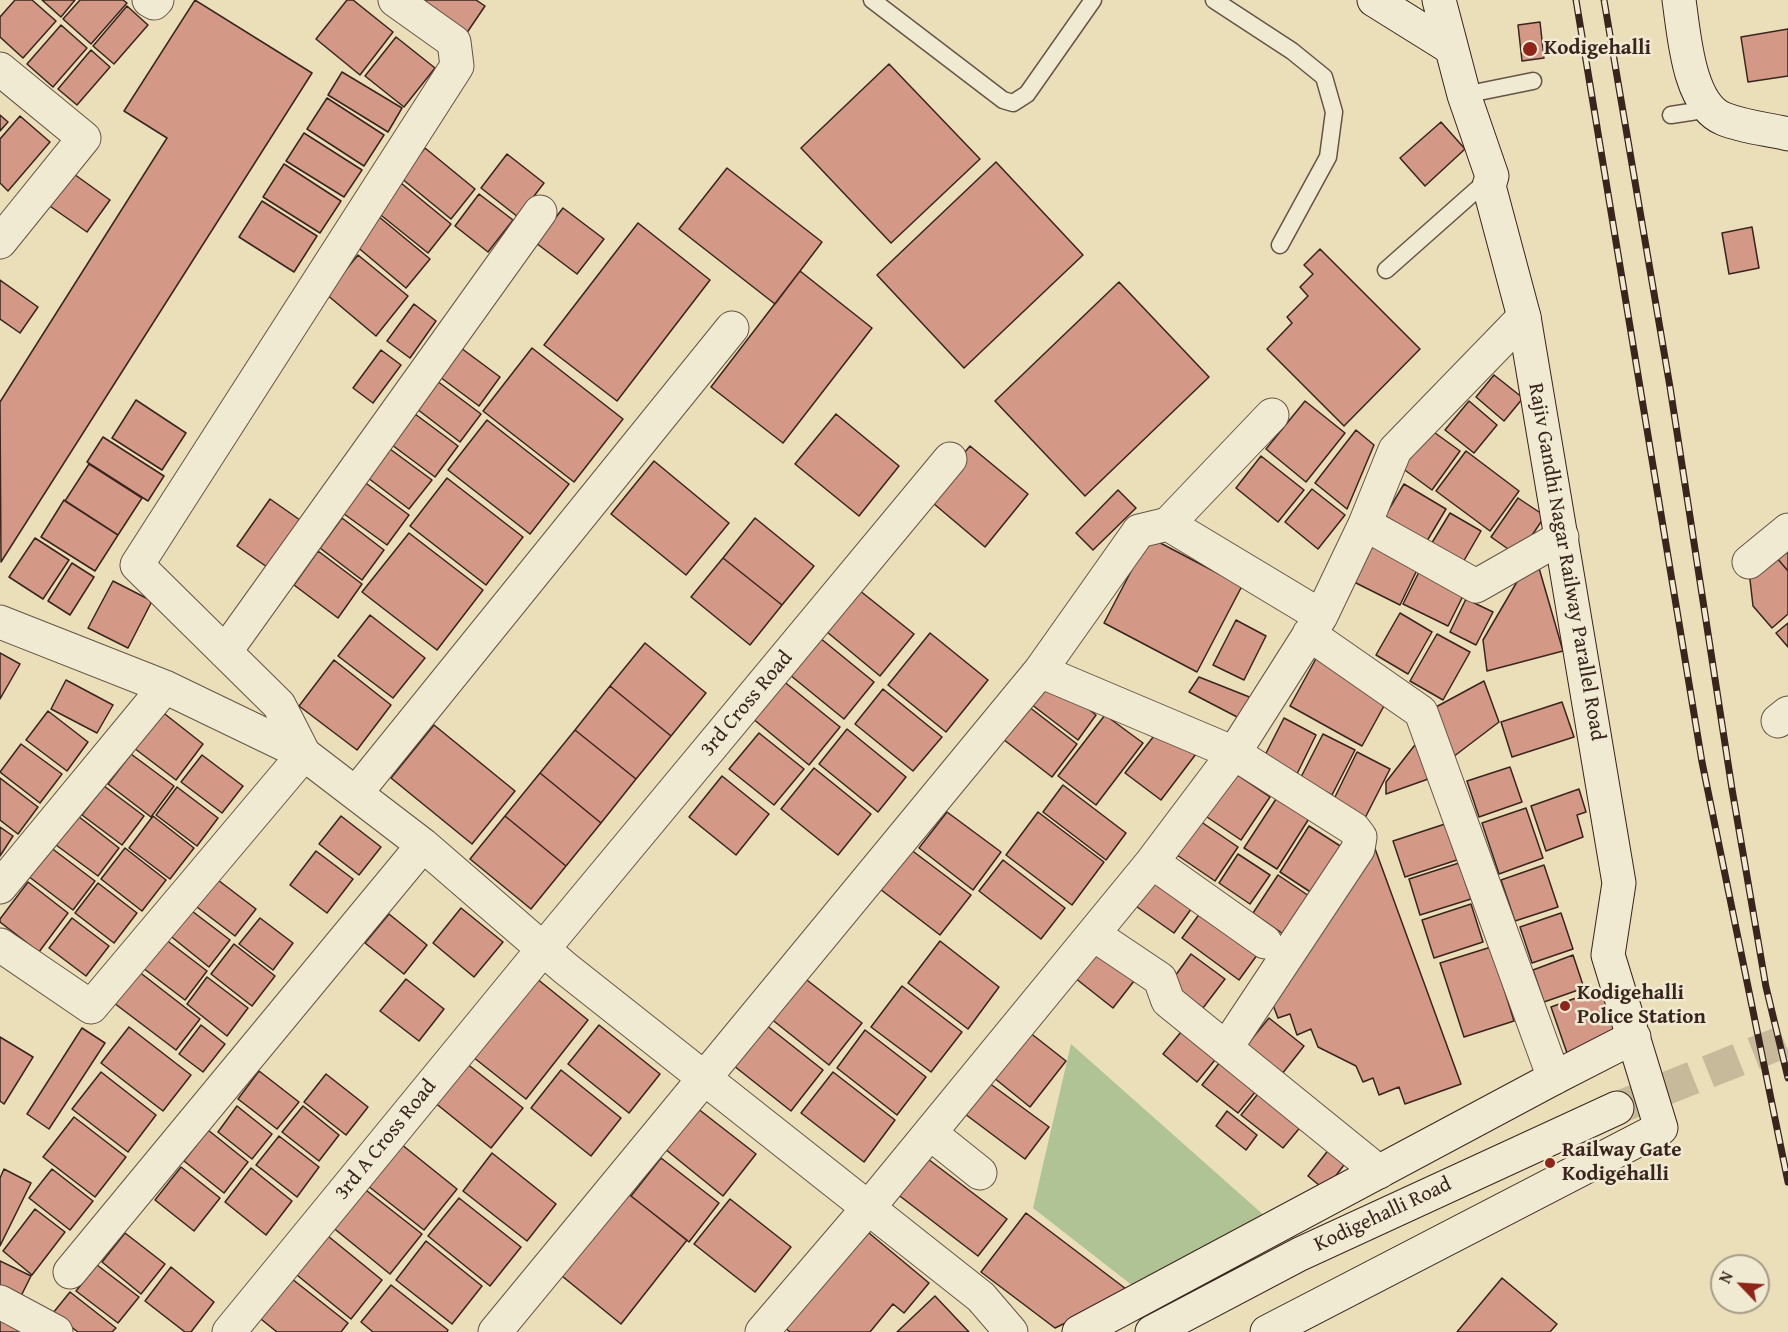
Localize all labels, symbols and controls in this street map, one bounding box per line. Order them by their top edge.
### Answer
place label: Kodigehalli [1544,36,1651,62]
marker: Kodigehalli [1521,40,1539,58]
street label: Rajiv Gandhi Nagar Railway Parallel Road [1522,381,1610,743]
street label: 3rd Cross Road [696,646,798,762]
place label: Kodigehalli Police Station [1577,981,1706,1031]
marker: Kodigehalli Police Station [1558,999,1572,1013]
street label: 3rd A Cross Road [330,1075,442,1205]
place label: Railway Gate Kodigehalli [1562,1138,1682,1188]
marker: Railway Gate Kodigehalli [1543,1156,1557,1170]
street label: Kodigehalli Road [1310,1172,1456,1258]
north arrow [1710,1254,1770,1314]
text: N [1712,1267,1739,1287]

